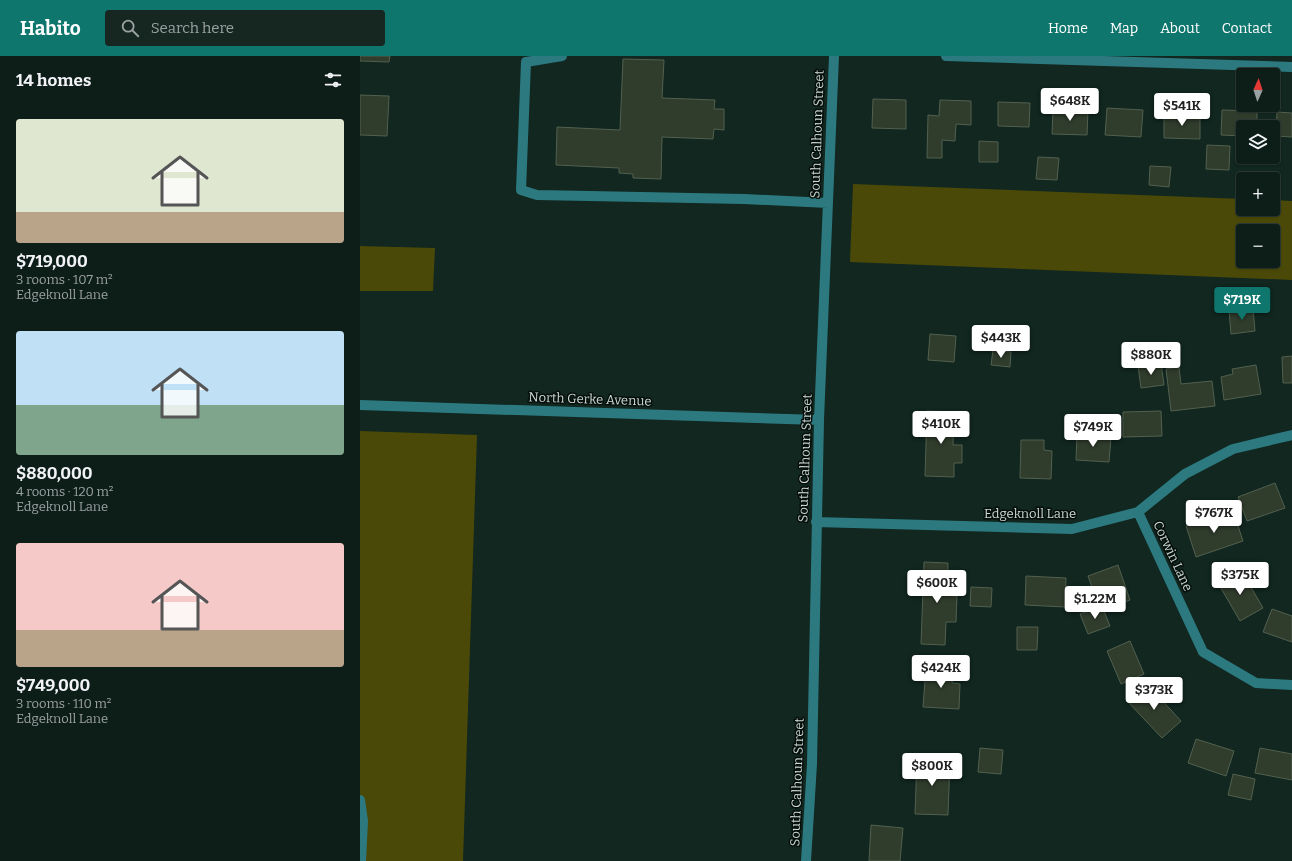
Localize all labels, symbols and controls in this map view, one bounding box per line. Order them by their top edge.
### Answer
search box [105,10,385,46]
text: Habito [20,17,81,40]
icon: search [119,17,141,39]
text: Search here [151,19,234,37]
text: Home [1048,20,1088,37]
text: Map [1110,20,1138,37]
text: About [1160,20,1200,37]
text: Contact [1222,20,1272,37]
north arrow [1236,68,1280,112]
map controls [1236,68,1280,268]
icon: filters [322,69,344,91]
street label: South Calhoun Street [807,69,827,199]
text: 14 homes [16,70,91,91]
pin: $648K [1042,88,1098,122]
text: $648K [1050,93,1090,108]
pin: $541K [1154,93,1210,127]
text: $541K [1163,98,1201,113]
button: layers [1236,120,1280,164]
icon: home [144,145,216,217]
button: + [1236,172,1280,216]
button: − [1236,224,1280,268]
text: $719,000 [16,251,88,272]
text: 3 rooms · 107 m² [16,272,113,287]
text: Edgeknoll Lane [16,287,108,302]
pin: $719K [1214,287,1270,321]
text: $719K [1223,292,1261,307]
pin: $443K [973,325,1029,359]
text: $443K [981,330,1021,345]
pin: $880K [1123,342,1179,376]
text: $880K [1130,347,1172,362]
icon: home [144,357,216,429]
street label: North Gerke Avenue [528,389,652,409]
street label: South Calhoun Street [795,393,815,523]
pin: $410K [913,411,969,445]
pin: $749K [1065,414,1121,448]
text: $410K [921,416,961,431]
text: $749K [1073,419,1113,434]
text: $880,000 [16,463,93,484]
text: 4 rooms · 120 m² [16,484,113,499]
text: Edgeknoll Lane [16,499,108,514]
pin: $767K [1186,500,1242,534]
text: $767K [1195,505,1233,520]
street label: Edgeknoll Lane [984,506,1076,521]
street label: Corwin Lane [1150,518,1196,594]
pin: $375K [1212,562,1268,596]
text: $375K [1221,567,1259,582]
icon: home [144,569,216,641]
pin: $600K [909,570,965,604]
text: $600K [916,575,958,590]
pin: $1.22M [1062,586,1128,620]
text: $1.22M [1074,591,1116,606]
pin: $424K [913,655,969,689]
text: $424K [921,660,961,675]
text: $749,000 [16,675,90,696]
pin: $373K [1126,677,1182,711]
text: $373K [1135,682,1173,697]
text: 3 rooms · 110 m² [16,696,111,711]
text: Edgeknoll Lane [16,711,108,726]
street label: South Calhoun Street [787,717,807,847]
pin: $800K [904,753,960,787]
text: $800K [911,758,953,773]

